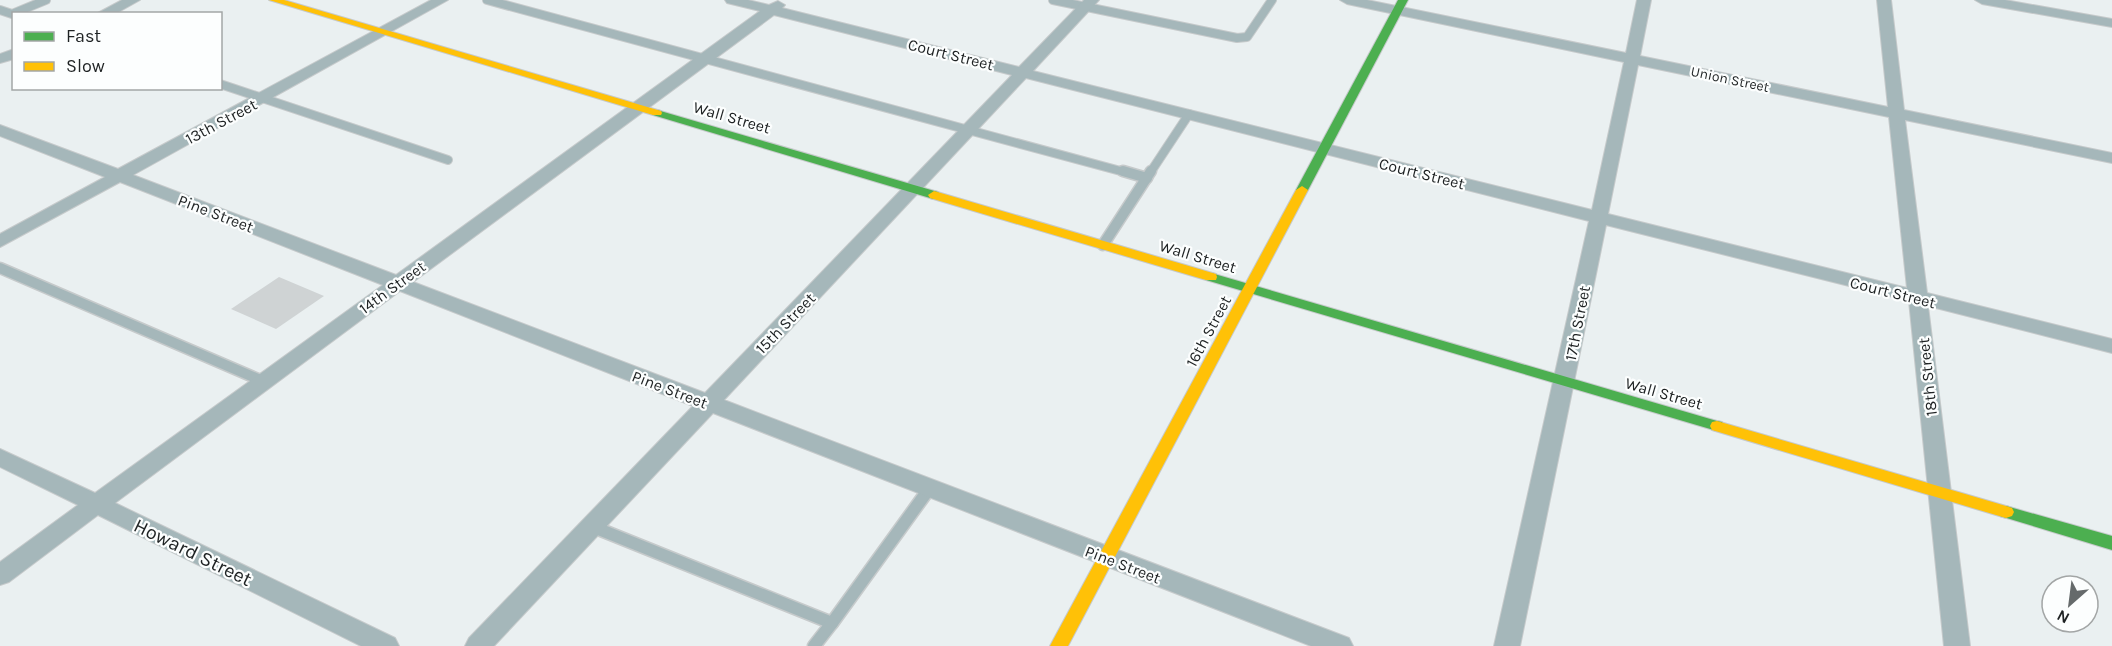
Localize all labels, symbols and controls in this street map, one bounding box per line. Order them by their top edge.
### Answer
legend [12,12,222,90]
text: Fast [66,25,101,47]
street label: Court Street [906,35,996,74]
text: Slow [66,55,105,77]
street label: Union Street [1689,63,1771,96]
street label: 13th Street [182,95,260,148]
street label: Wall Street [691,97,773,138]
street label: Court Street [1377,154,1467,193]
street label: Pine Street [175,190,256,237]
street label: Wall Street [1157,236,1239,277]
street label: 14th Street [355,257,429,318]
street label: Court Street [1848,273,1938,312]
street label: 17th Street [1561,284,1594,362]
street label: 15th Street [752,289,819,358]
street label: 16th Street [1182,292,1235,370]
street label: 18th Street [1914,337,1941,417]
street label: Pine Street [629,366,710,413]
street label: Wall Street [1623,373,1705,414]
street label: Howard Street [130,514,256,591]
street label: Pine Street [1082,541,1163,588]
north arrow [2040,574,2100,634]
text: N [2054,606,2073,628]

